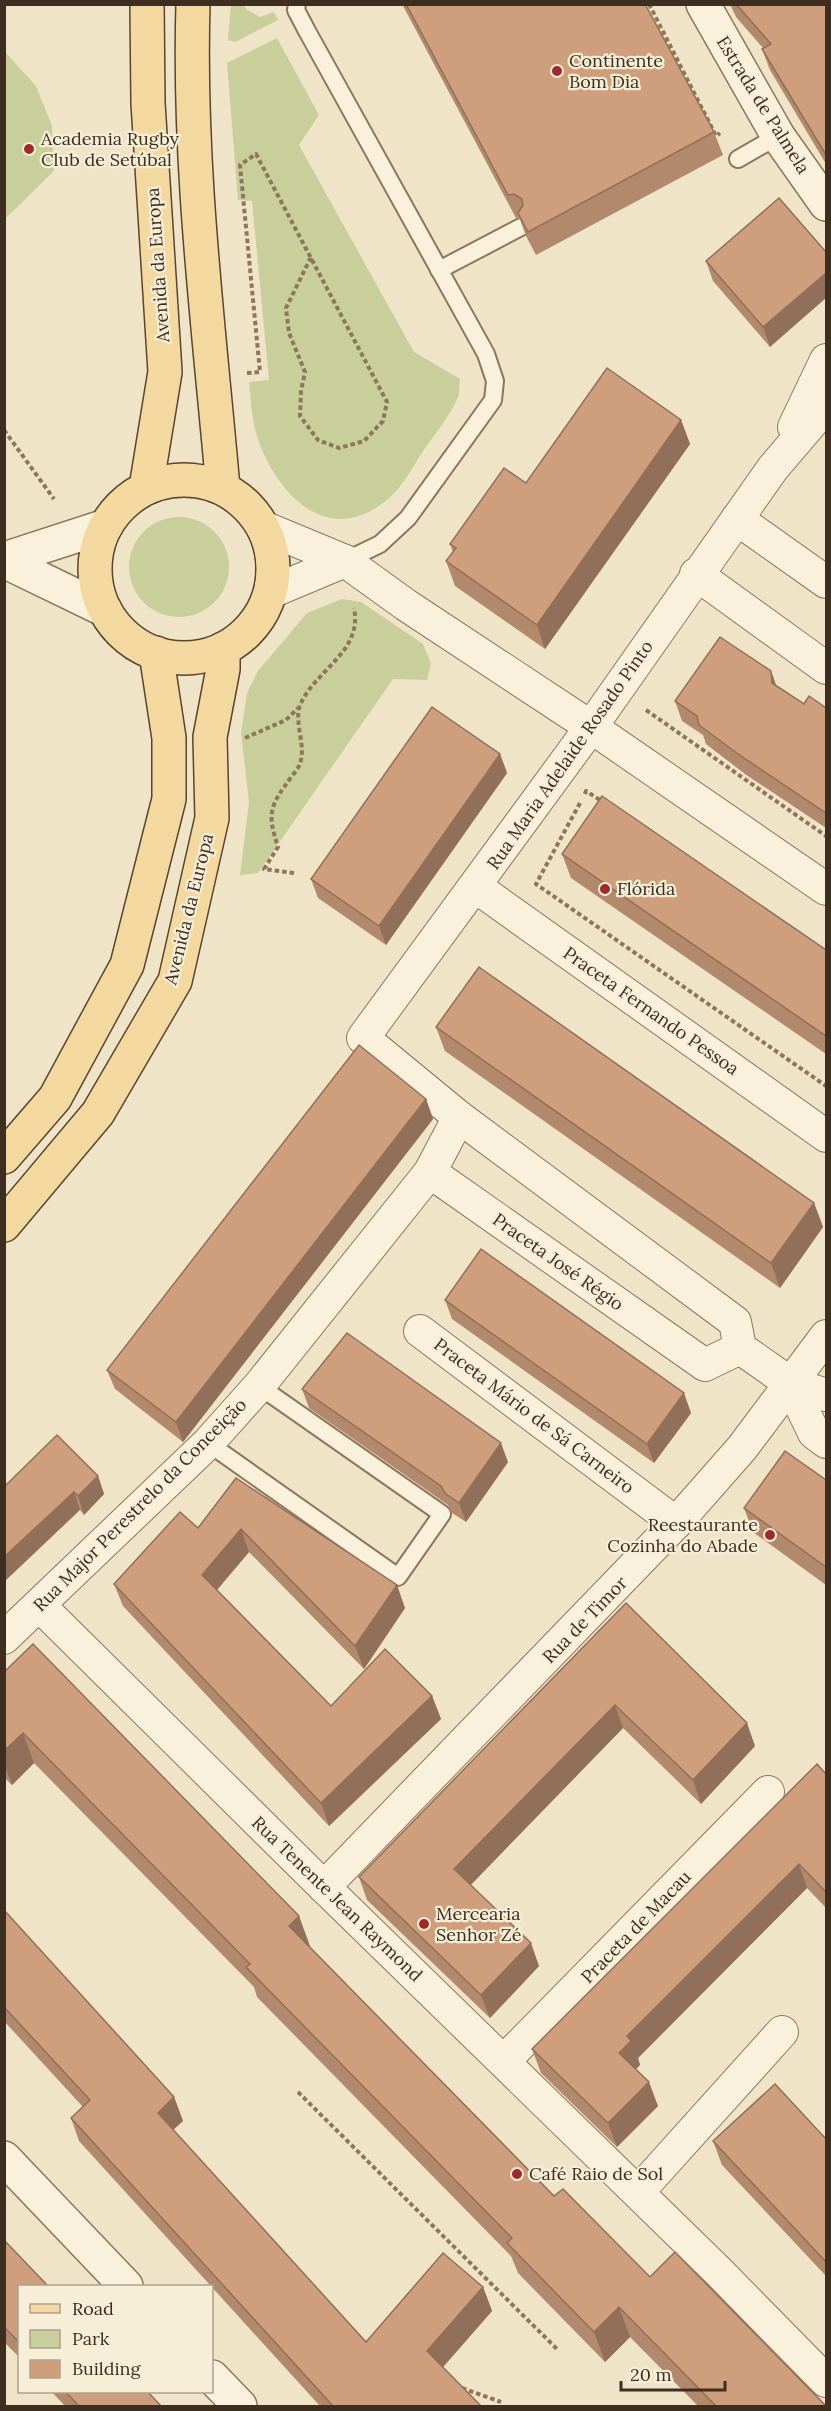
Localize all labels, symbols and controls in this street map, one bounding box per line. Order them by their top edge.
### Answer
street label: Estrada de Palmela [712,31,815,178]
place label: Continente Bom Dia [569,49,663,93]
marker: Continente Bom Dia [550,64,564,78]
place label: Academia Rugby Club de Setúbal [40,127,180,171]
marker: Academia Rugby Club de Setúbal [22,142,36,156]
street label: Avenida da Europa [141,187,174,344]
street label: Rua Maria Adelaide Rosado Pinto [481,636,658,874]
street label: Avenida da Europa [158,831,218,988]
place label: Flórida [617,877,675,900]
marker: Flórida [598,882,612,896]
street label: Praceta Fernando Pessoa [559,941,744,1080]
street label: Praceta José Régio [488,1208,628,1315]
street label: Praceta Mário de Sá Carneiro [430,1333,639,1499]
street label: Rua Major Perestrelo da Conceição [28,1393,251,1616]
place label: Reestaurante Cozinha do Abade [607,1513,758,1557]
marker: Reestaurante Cozinha do Abade [763,1528,777,1542]
street label: Rua de Timor [537,1571,632,1668]
street label: Rua Tenente Jean Raymond [247,1811,428,1987]
street label: Praceta de Macau [576,1865,696,1988]
place label: Mercearia Senhor Zé [436,1902,522,1946]
marker: Mercearia Senhor Zé [417,1917,431,1931]
place label: Café Raio de Sol [529,2162,663,2185]
marker: Café Raio de Sol [510,2167,524,2181]
legend [18,2285,213,2393]
text: Road [72,2297,114,2320]
text: Park [72,2327,110,2350]
scale bar [621,2354,724,2392]
text: Building [72,2357,142,2380]
text: 20 m [630,2363,672,2386]

